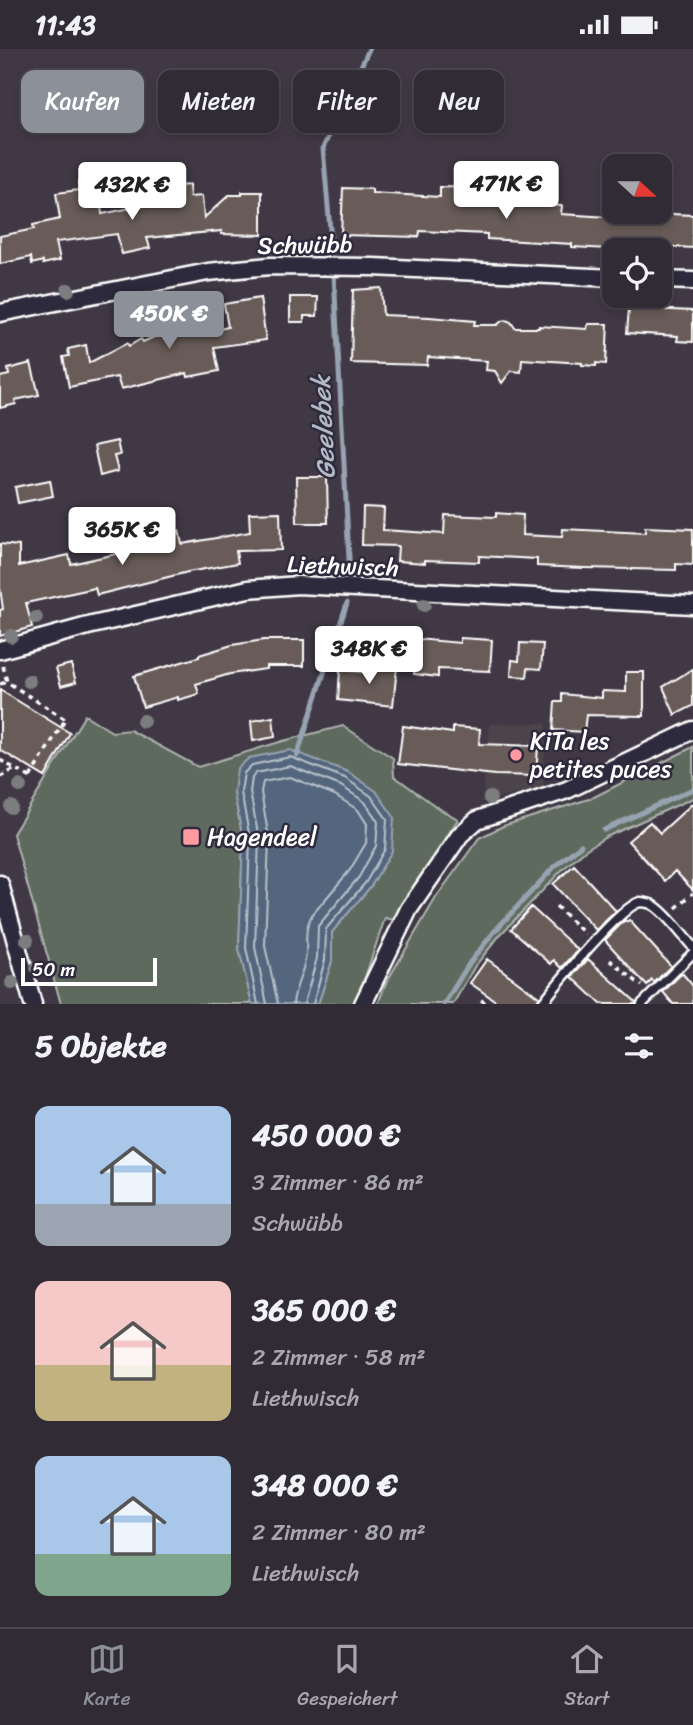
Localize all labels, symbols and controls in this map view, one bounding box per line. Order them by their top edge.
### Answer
text: 11:43 [35,2,96,48]
chip: Kaufen [21,70,144,133]
chip: Mieten [158,70,279,133]
chip: Filter [293,70,400,133]
chip: Neu [414,70,504,133]
north arrow [602,154,672,224]
map controls [602,154,672,308]
pin: 471K € [449,162,563,221]
pin: 432K € [75,163,189,222]
text: 471K € [470,163,542,204]
text: 432K € [94,164,170,205]
street label: Schwübb [257,223,353,267]
button: locate [602,238,672,308]
pin: 450K € [112,292,226,351]
text: 450K € [130,293,208,334]
water label: Geelebek [297,372,349,480]
pin: 365K € [65,507,179,567]
text: 365K € [85,509,159,550]
street label: Liethwisch [286,543,400,589]
pin: 348K € [312,627,426,686]
text: 348K € [331,628,407,669]
place label: KiTa les petites puces [529,720,672,790]
marker: KiTa les petites puces [508,747,524,763]
place label: Hagendeel [207,816,318,858]
marker: Hagendeel [181,827,201,847]
text: 50 m [32,953,75,986]
scale bar [21,955,158,987]
text: 5 Objekte [35,1019,167,1073]
icon: filters [620,1027,658,1065]
text: 450 000 € [252,1108,400,1162]
icon: home [91,1134,175,1218]
text: 3 Zimmer · 86 m² [252,1162,424,1203]
text: Schwübb [252,1203,343,1244]
text: 365 000 € [252,1283,396,1337]
icon: home [91,1309,175,1393]
text: 2 Zimmer · 58 m² [252,1337,425,1378]
text: Liethwisch [252,1378,359,1419]
text: 348 000 € [252,1458,398,1512]
icon: home [91,1484,175,1568]
text: 2 Zimmer · 80 m² [252,1512,426,1553]
text: Liethwisch [252,1553,359,1594]
tab: Karte [83,1640,130,1715]
tab: Gespeichert [297,1640,397,1715]
tab: Start [564,1640,610,1715]

